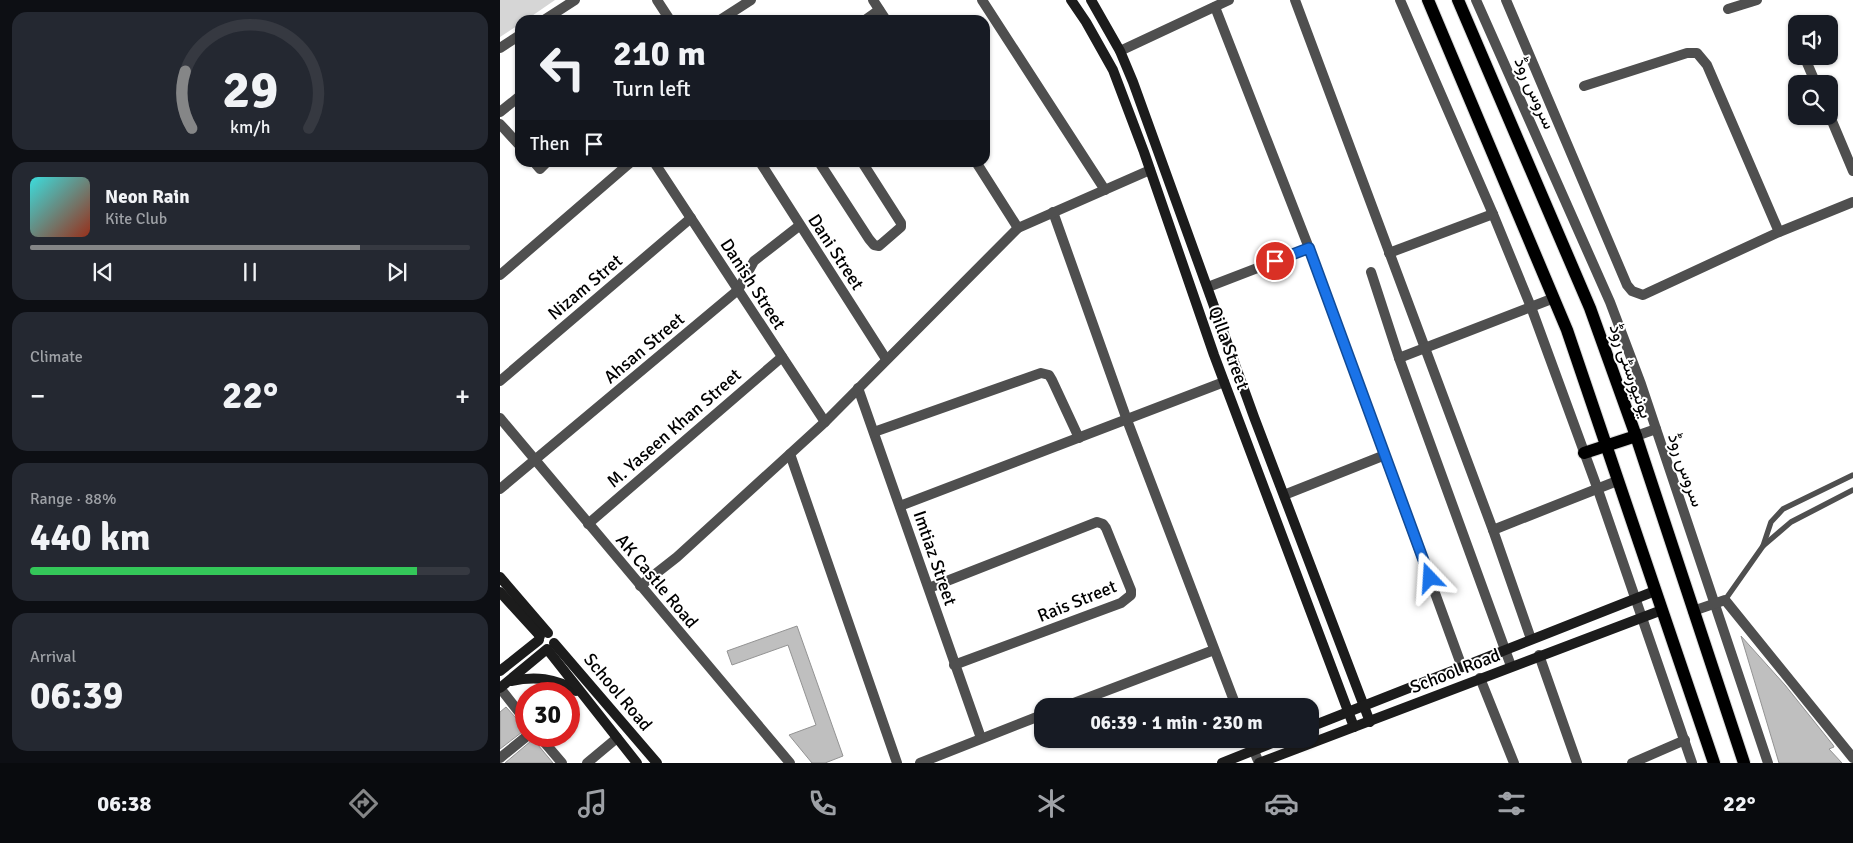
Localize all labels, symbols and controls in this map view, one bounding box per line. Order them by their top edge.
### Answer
map controls [1788,15,1838,125]
button: sound [1788,15,1838,65]
text: 210 m [613,32,706,75]
icon: left [530,35,595,100]
street label: سروس روڈ [1509,54,1561,132]
text: 29 [222,58,278,122]
text: Turn left [613,75,691,102]
button: search [1788,75,1838,125]
text: km/h [230,116,270,138]
icon: arrive [580,130,608,158]
text: Then [530,132,570,156]
text: Neon Rain [105,185,190,209]
text: Kite Club [105,209,167,229]
street label: Dani Street [803,210,869,294]
street label: Danish Street [715,234,791,334]
pin [1254,240,1296,282]
icon: arrive [1261,247,1289,275]
street label: Nizam Stret [543,249,627,325]
icon: previous [89,258,117,286]
icon: pause [236,258,264,286]
icon: next [383,258,411,286]
street label: Qilla Street [1204,303,1254,393]
street label: Ahsan Street [599,308,689,388]
street label: یونیورسٹی روڈ [1605,321,1657,421]
text: Climate [30,347,83,367]
street label: M. Yaseen Khan Street [602,364,746,492]
text: 22° [222,372,278,419]
text: − [30,379,45,413]
text: + [455,379,470,413]
street label: سروس روڈ [1663,430,1709,510]
text: Range · 88% [30,489,116,509]
street label: Imtiaz Street [908,508,962,608]
text: 440 km [30,514,151,561]
street label: AK Castle Road [611,529,703,633]
position arrow [1403,551,1455,603]
street label: Rais Street [1034,575,1120,627]
street label: School Road [1407,644,1503,698]
text: Arrival [30,647,76,667]
street label: School Road [579,649,657,735]
text: 06:39 [30,672,123,719]
speed limit sign: 30 [515,682,580,747]
text: 06:39 · 1 min · 230 m [1090,711,1263,735]
icon: directions [346,786,381,821]
icon: music [575,786,610,821]
icon: phone [805,786,840,821]
icon: climate [1034,786,1069,821]
icon: car [1264,786,1299,821]
icon: filters [1494,786,1529,821]
text: 06:38 [97,790,151,817]
text: 22° [1723,790,1756,817]

